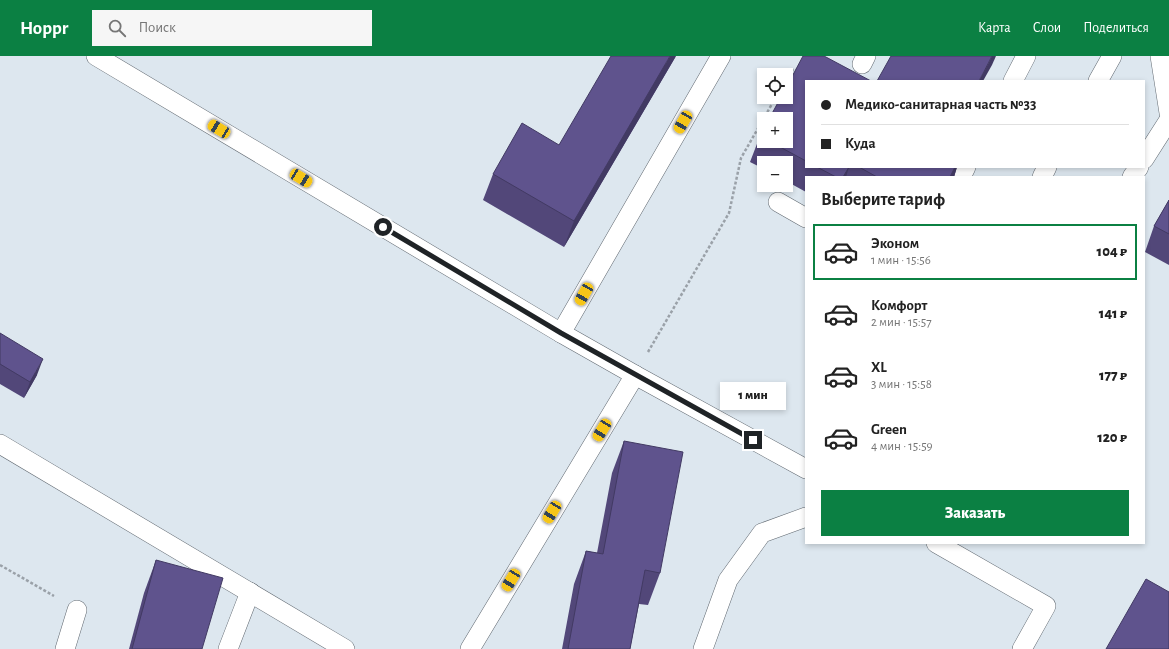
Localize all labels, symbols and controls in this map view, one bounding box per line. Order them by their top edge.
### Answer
search box [92,10,372,46]
icon: search [106,17,128,39]
text: Hoppr [20,19,68,38]
text: Поиск [138,20,176,35]
text: Карта [978,21,1011,35]
text: Слои [1033,21,1061,35]
text: Поделиться [1083,21,1149,35]
map controls [757,68,793,192]
button: locate [757,68,793,104]
text: Медико-санитарная часть №33 [845,97,1036,112]
car [672,109,694,135]
button: + [757,112,793,148]
car [206,118,232,140]
text: Куда [845,136,876,151]
button: − [757,156,793,192]
car [288,167,314,189]
text: Выберите тариф [821,191,945,209]
route start [374,218,392,236]
icon: car [823,234,859,270]
text: Эконом [871,236,919,251]
text: 104 ₽ [1097,244,1127,259]
text: 1 мин · 15:56 [871,254,931,267]
car [573,281,595,307]
icon: car [823,296,859,332]
text: Комфорт [871,298,927,313]
text: 141 ₽ [1099,306,1127,321]
text: 2 мин · 15:57 [871,316,932,329]
icon: car [823,358,859,394]
text: XL [871,360,887,375]
text: 177 ₽ [1099,368,1127,383]
text: 3 мин · 15:58 [871,378,932,391]
callout: 1 мин [720,382,786,410]
text: 1 мин [738,389,768,402]
car [591,417,613,443]
icon: car [823,420,859,456]
text: Green [871,422,907,437]
text: 120 ₽ [1097,430,1127,445]
route end [744,431,762,449]
text: 4 мин · 15:59 [871,440,933,453]
button: Заказать [821,490,1129,536]
car [541,499,563,525]
car [500,567,522,593]

